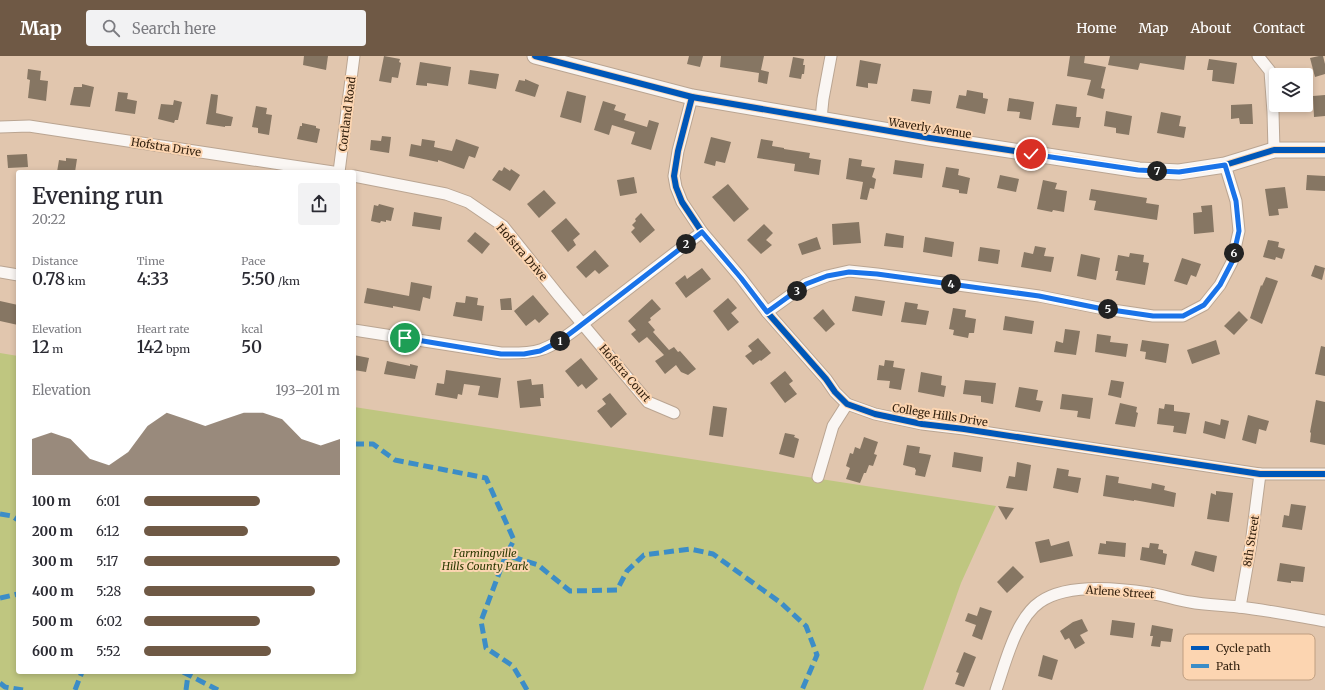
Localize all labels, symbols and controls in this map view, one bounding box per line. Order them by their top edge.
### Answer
search box [86,10,366,46]
text: Map [20,16,62,40]
icon: search [100,17,122,39]
text: Search here [132,19,216,38]
text: Home [1076,19,1117,37]
text: Map [1139,19,1168,37]
text: About [1190,19,1231,37]
text: Contact [1253,19,1305,37]
map controls [1269,68,1313,112]
button: layers [1269,68,1313,112]
street label: Cortland Road [335,75,359,152]
street label: Waverly Avenue [887,114,973,141]
street label: Hofstra Drive [130,135,202,159]
pin [1014,137,1048,171]
icon: check [1020,143,1042,165]
pin: 7 [1147,161,1167,181]
text: 7 [1154,164,1160,178]
text: Evening run [32,182,163,210]
button: share [298,183,340,225]
text: 20:22 [32,211,66,228]
street label: Hofstra Drive [494,221,551,283]
pin: 2 [676,234,696,254]
text: 2 [683,237,689,251]
pin: 6 [1224,243,1244,263]
text: 6 [1231,246,1237,260]
text: Distance [32,254,78,268]
text: Time [137,254,165,268]
text: Pace [241,254,265,268]
text: 0.78 [32,268,65,290]
text: 4:33 [137,268,169,290]
text: 5:50 [241,268,275,290]
text: km [65,274,86,288]
text: /km [275,274,300,288]
pin: 4 [941,274,961,294]
text: 4 [948,277,955,291]
pin: 3 [787,281,807,301]
text: 3 [794,284,800,298]
pin: 5 [1098,299,1118,319]
text: 5 [1105,302,1111,316]
pin [388,321,422,355]
text: Elevation [32,322,82,336]
text: Heart rate [137,322,189,336]
text: kcal [241,322,263,336]
icon: arrive [394,327,416,349]
pin: 1 [550,331,570,351]
text: 1 [557,334,563,348]
text: 12 [32,336,50,358]
text: 142 [137,336,163,358]
text: 50 [241,336,262,358]
street label: Hofstra Court [596,341,654,405]
text: m [50,342,63,356]
text: bpm [163,342,190,356]
text: Elevation [32,382,91,399]
text: 193–201 m [275,382,340,399]
street label: College Hills Drive [891,401,989,430]
text: 100 m [32,493,71,510]
text: 6:01 [96,493,120,510]
street label: 8th Street [1240,513,1262,568]
text: 200 m [32,523,73,540]
text: 6:12 [96,523,120,540]
park label: Farmingville Hills County Park [441,546,528,573]
text: 300 m [32,553,73,570]
text: 5:17 [96,553,118,570]
text: 400 m [32,583,74,600]
text: 5:28 [96,583,121,600]
street label: Arlene Street [1084,583,1155,601]
text: 500 m [32,613,73,630]
text: 6:02 [96,613,122,630]
legend [1183,634,1315,680]
text: Cycle path [1216,641,1271,655]
text: 600 m [32,643,73,660]
text: 5:52 [96,643,121,660]
text: Path [1216,659,1241,673]

